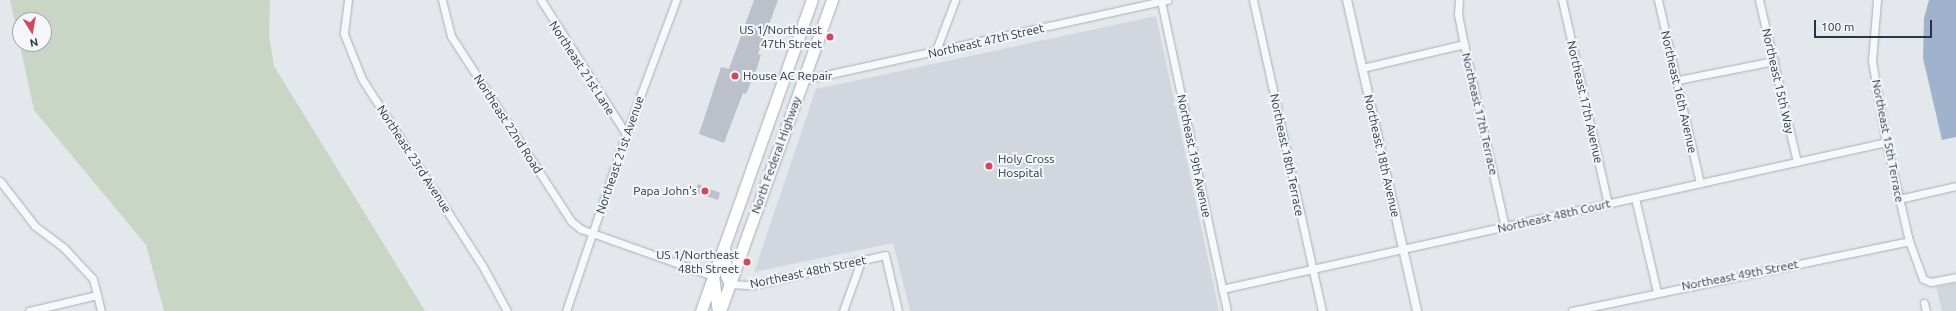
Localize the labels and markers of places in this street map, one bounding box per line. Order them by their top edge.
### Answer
place label: US 1/Northeast 47th Street [739,23,822,51]
marker: US 1/Northeast 47th Street [825,32,835,42]
place label: House AC Repair [743,69,832,83]
marker: House AC Repair [730,71,740,81]
place label: Holy Cross Hospital [998,152,1054,180]
marker: Holy Cross Hospital [983,160,995,172]
place label: Papa John's [633,184,697,198]
marker: Papa John's [700,186,710,196]
place label: US 1/Northeast 48th Street [656,248,739,276]
marker: US 1/Northeast 48th Street [742,257,752,267]

